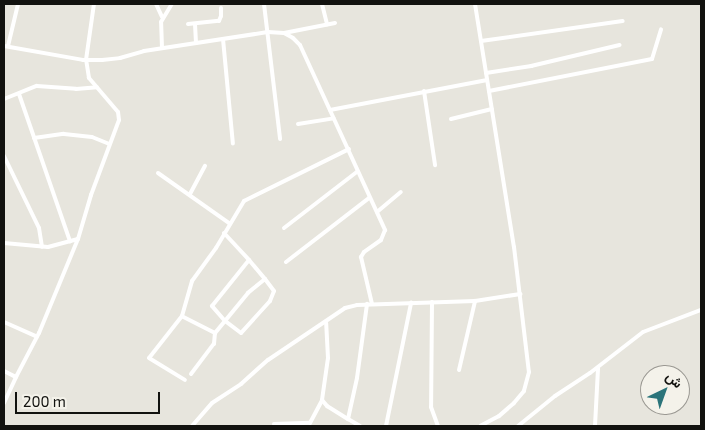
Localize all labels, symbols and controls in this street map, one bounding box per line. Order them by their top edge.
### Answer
north arrow [640,365,690,415]
text: ش [663,367,687,391]
scale bar [18,382,162,414]
text: 200 m [23,392,66,410]

